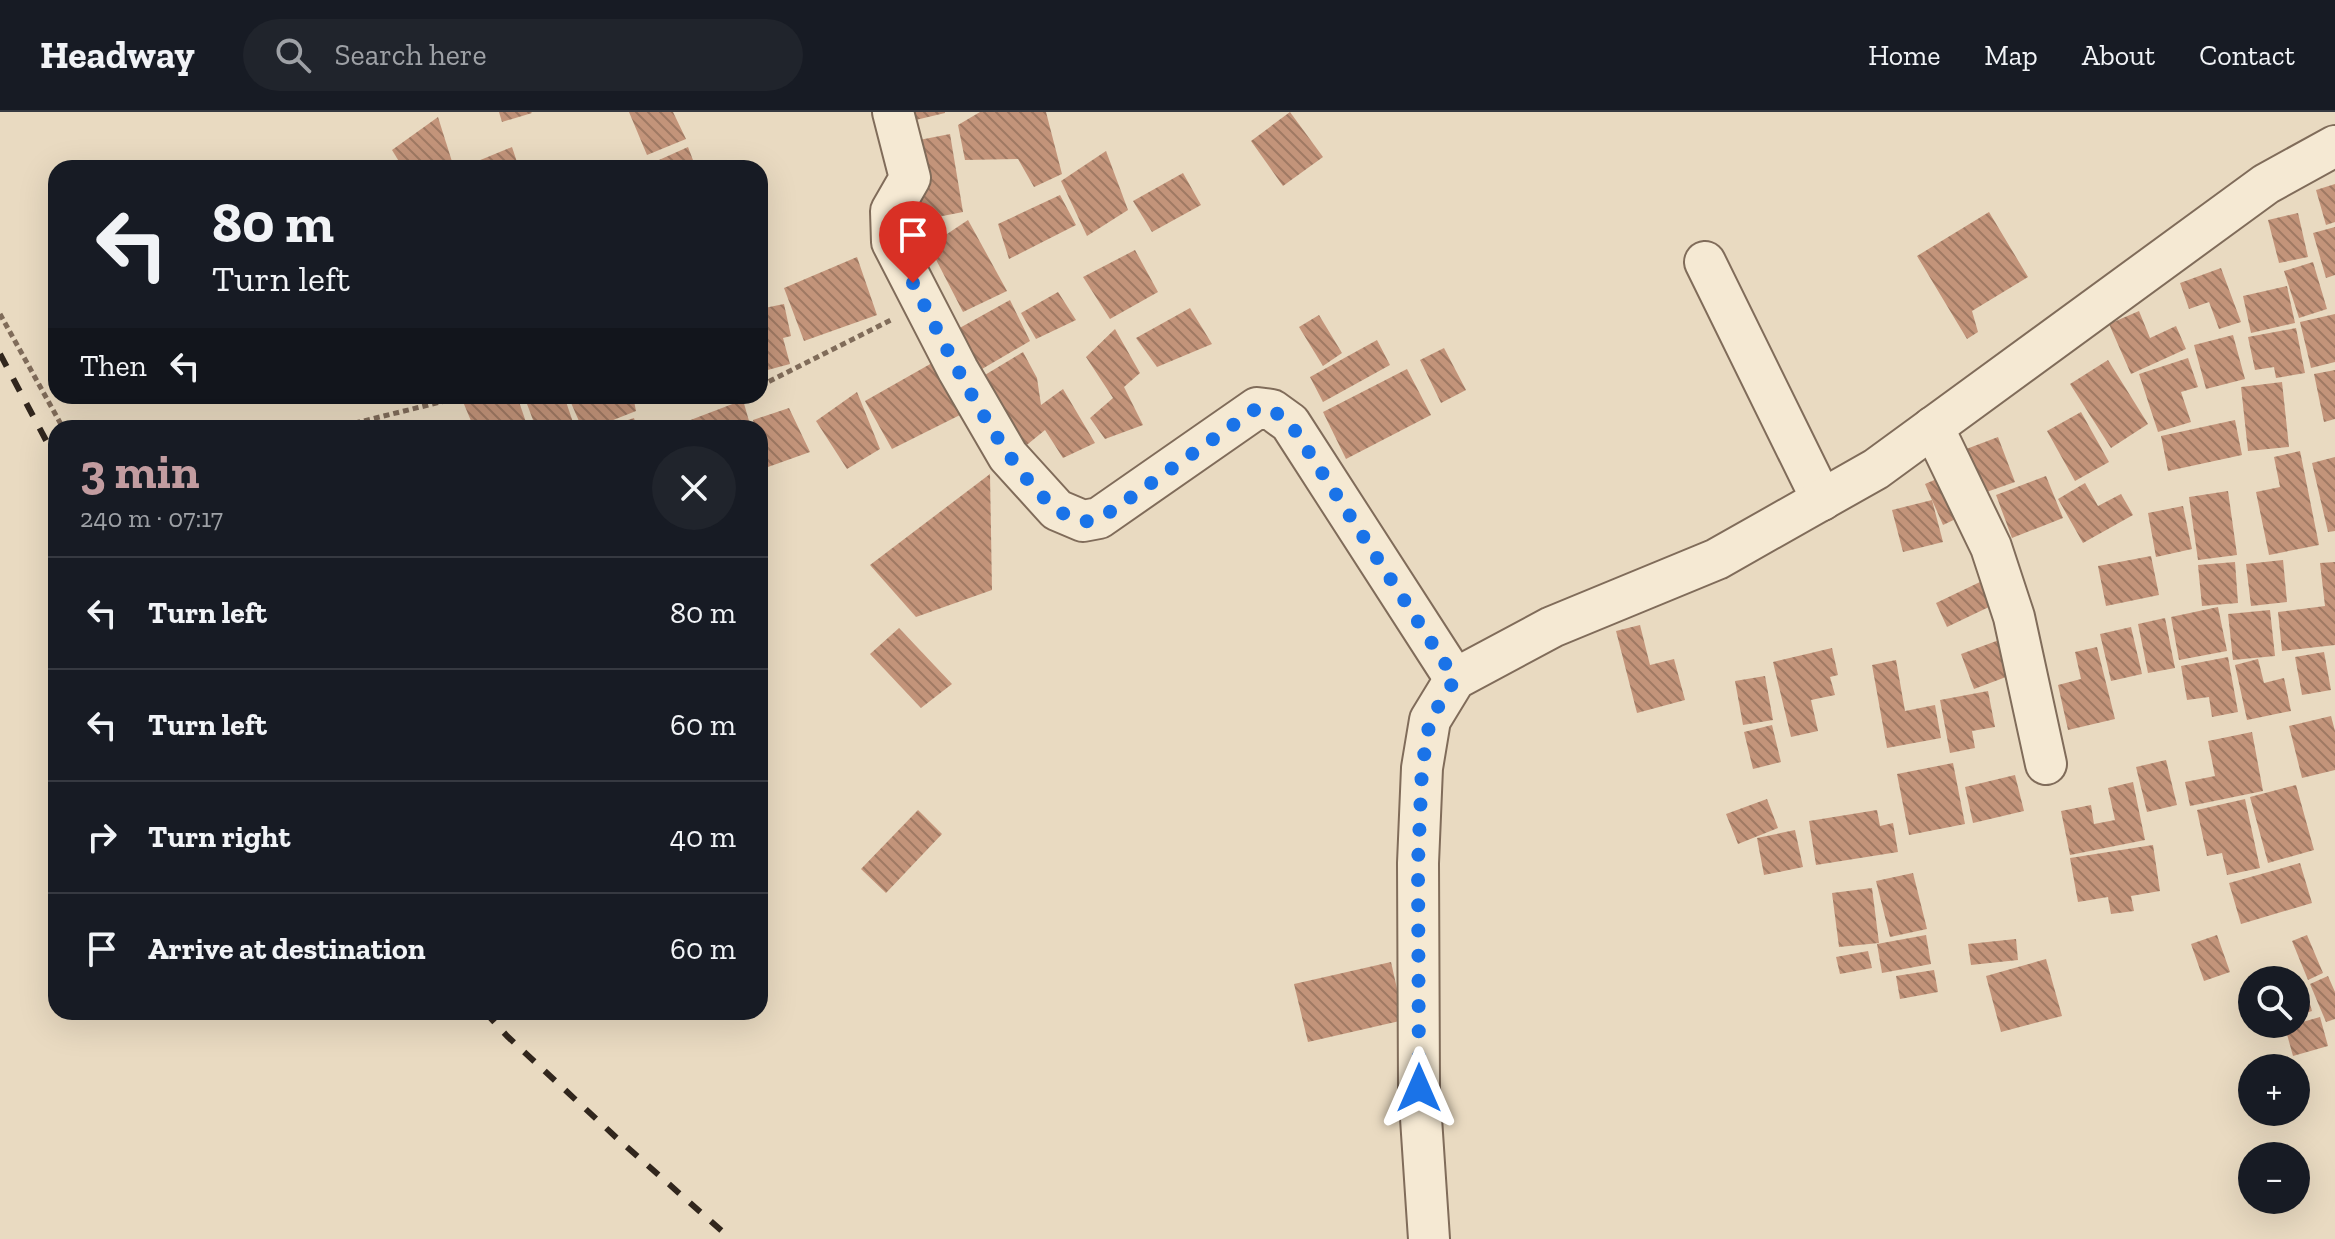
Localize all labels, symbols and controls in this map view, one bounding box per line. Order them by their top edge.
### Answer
search box [243,19,803,91]
text: Headway [40,32,195,78]
icon: search [271,33,315,77]
text: Search here [335,37,487,73]
text: Home [1868,39,1940,72]
text: Map [1984,39,2038,72]
text: About [2082,39,2155,72]
text: Contact [2199,39,2295,72]
text: 80 m [212,189,334,256]
icon: left [80,192,184,296]
pin [879,201,947,283]
icon: arrive [891,213,935,257]
text: Turn left [212,257,350,300]
icon: left [163,344,207,388]
text: Then [80,348,147,384]
text: 3 min [80,443,199,500]
button: close [652,446,736,530]
text: 240 m · 07:17 [80,502,223,534]
icon: left [80,591,124,635]
text: Turn left [148,595,267,631]
text: 80 m [670,595,736,631]
icon: left [80,703,124,747]
text: Turn left [148,707,267,743]
text: 60 m [670,707,736,743]
icon: right [80,815,124,859]
text: Turn right [148,819,290,855]
text: 40 m [670,819,736,855]
icon: arrive [80,927,124,971]
text: Arrive at destination [148,931,425,967]
text: 60 m [670,931,736,967]
map controls [2238,966,2310,1214]
button: search [2238,966,2310,1038]
position arrow [1377,1046,1461,1130]
button: + [2238,1054,2310,1126]
button: − [2238,1142,2310,1214]

